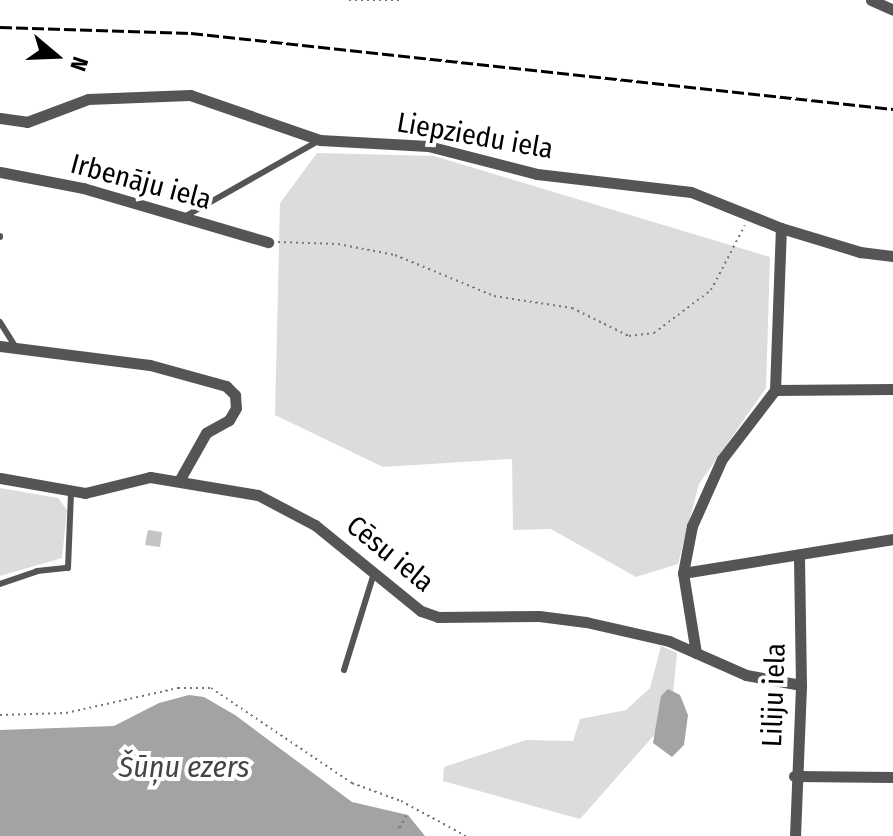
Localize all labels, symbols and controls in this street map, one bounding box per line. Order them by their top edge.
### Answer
north arrow [16,16,96,96]
text: N [64,53,94,75]
street label: Liepziedu iela [394,106,556,166]
street label: Irbenāju iela [67,147,215,217]
street label: Cēsu iela [340,509,440,599]
street label: Liliju iela [755,642,793,748]
water label: Šūņu ezers [119,749,249,785]

